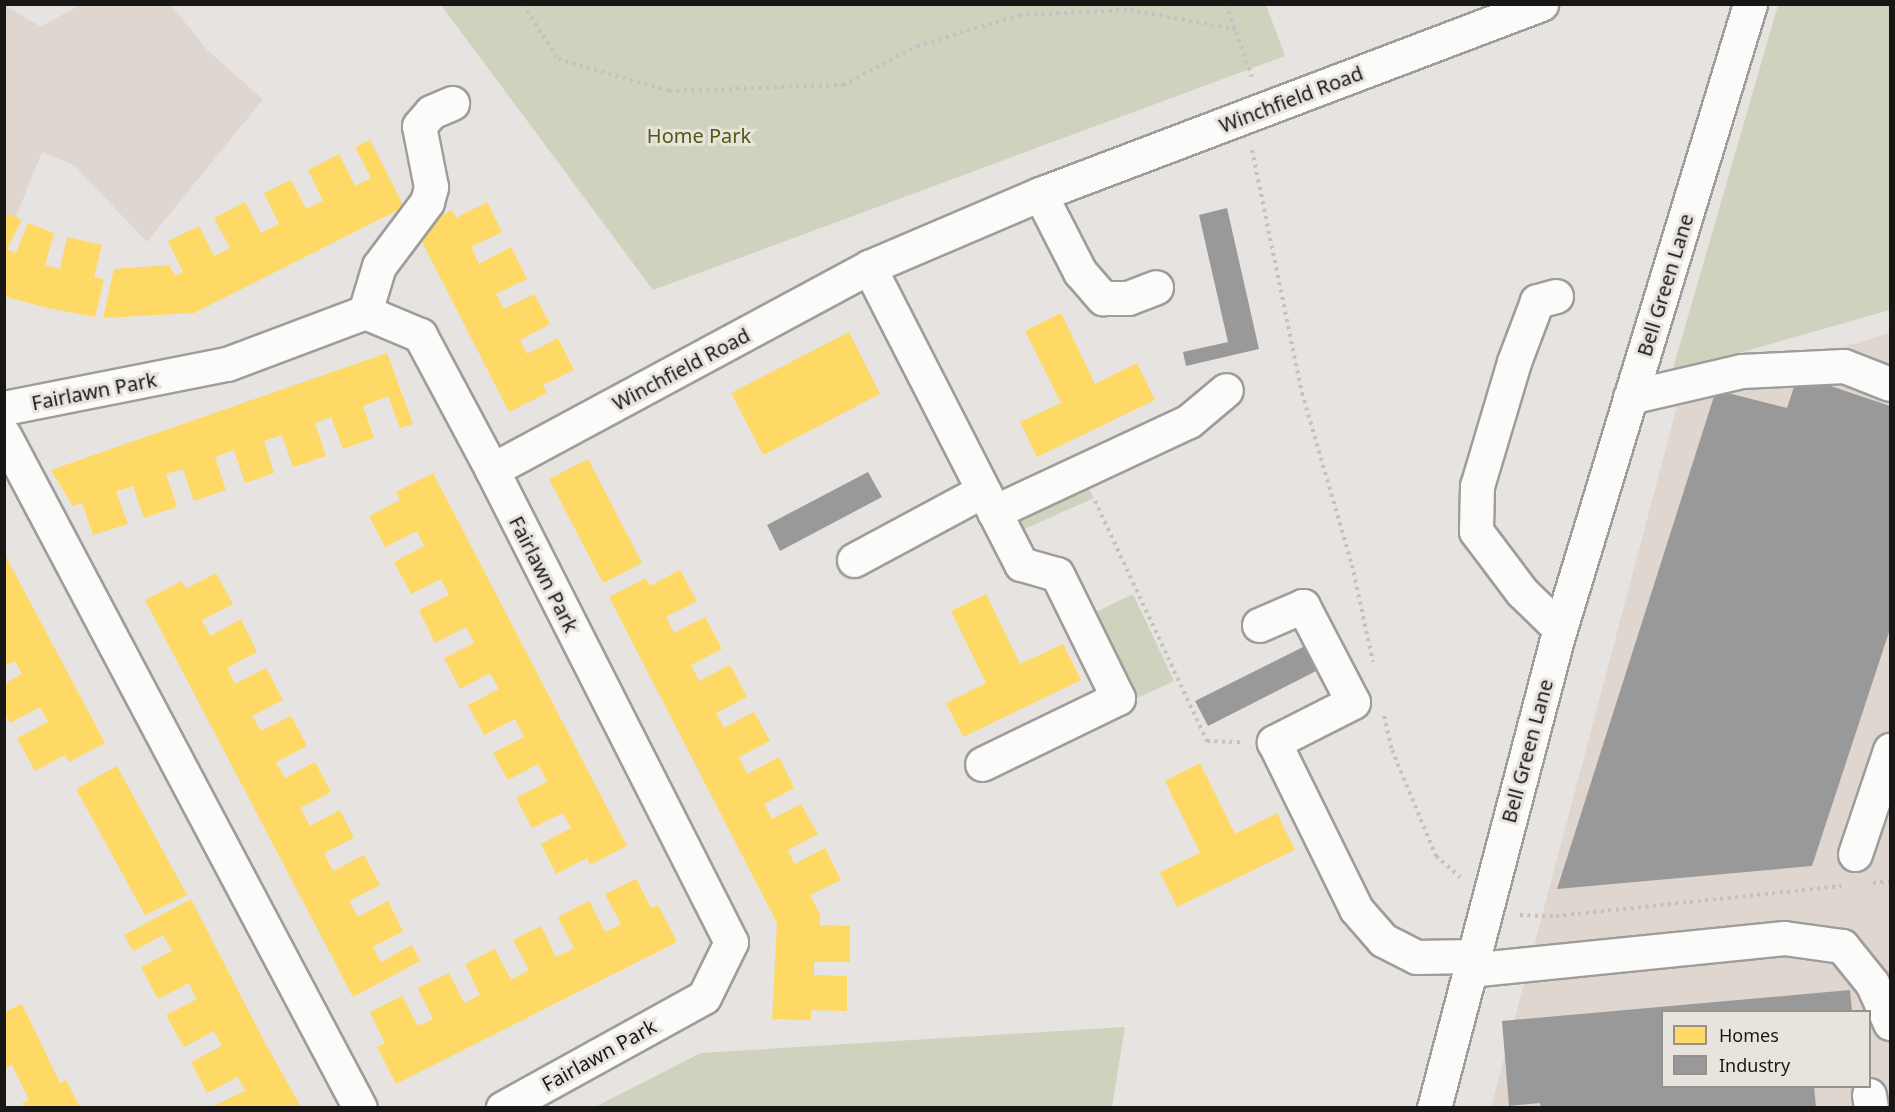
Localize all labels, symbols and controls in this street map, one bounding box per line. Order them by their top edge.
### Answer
street label: Winchfield Road [1216,61,1366,137]
park label: Home Park [647,123,751,147]
street label: Bell Green Lane [1632,211,1698,359]
street label: Winchfield Road [608,323,754,415]
street label: Fairlawn Park [29,367,159,415]
street label: Fairlawn Park [504,512,584,636]
street label: Bell Green Lane [1496,677,1558,825]
legend [1661,1010,1871,1088]
street label: Fairlawn Park [538,1014,660,1096]
text: Homes [1719,1023,1779,1047]
text: Industry [1719,1053,1790,1077]

